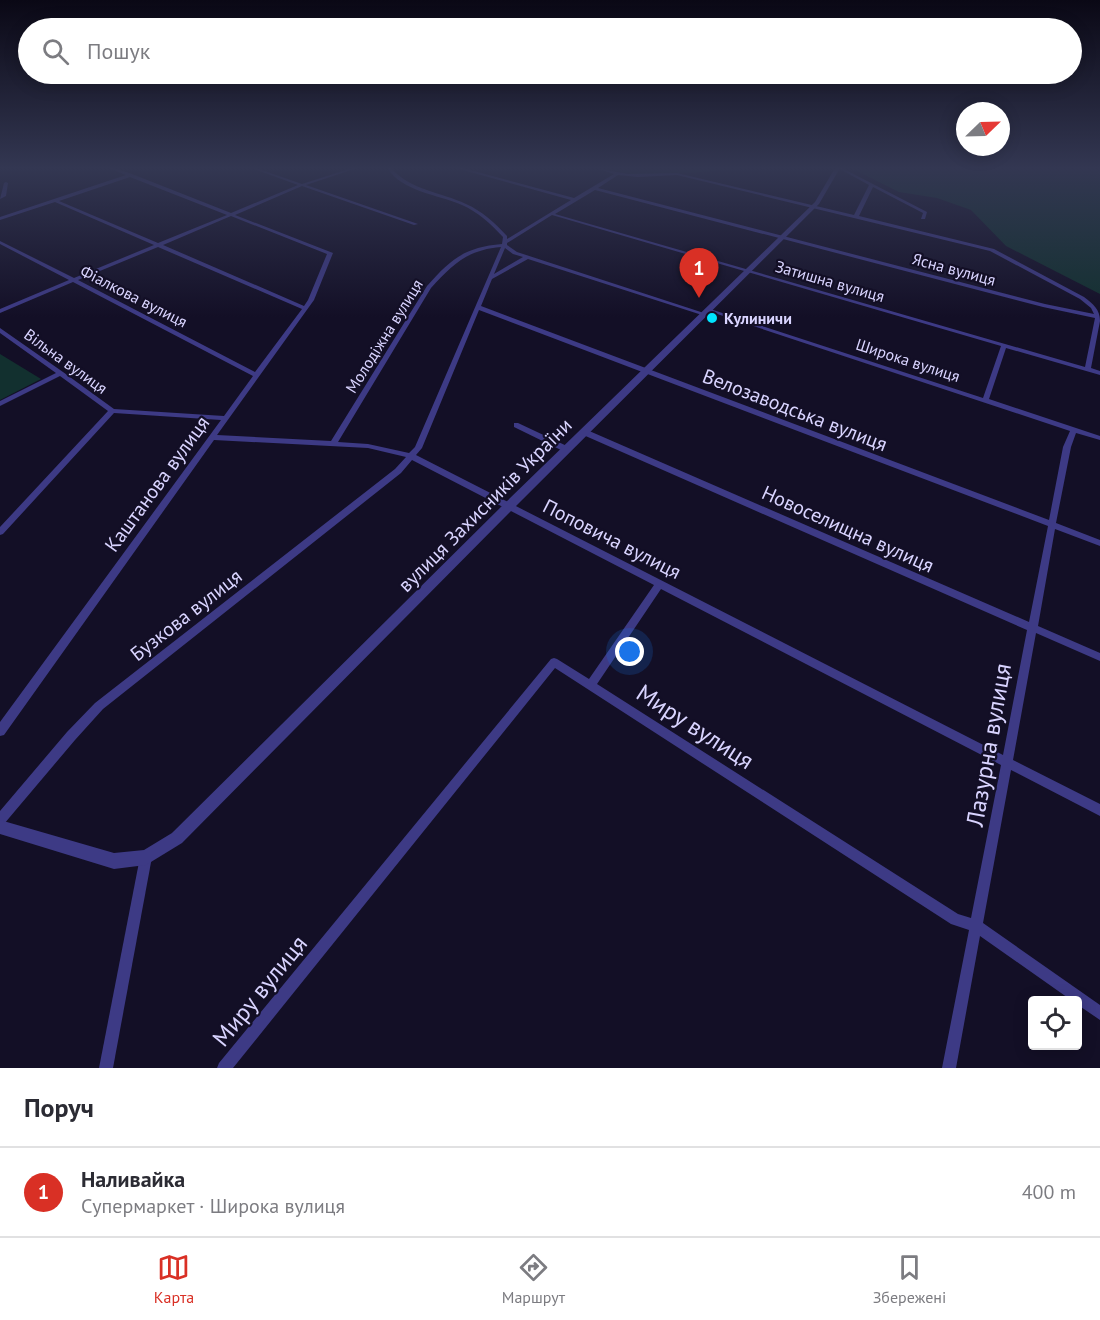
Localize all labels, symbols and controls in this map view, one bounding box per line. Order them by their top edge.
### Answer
search box [18,18,1082,84]
icon: search [39,35,72,68]
text: Пошук [87,37,150,65]
north arrow [956,102,1010,156]
pin: 1 [680,248,718,298]
street label: Ясна вулиця [910,248,998,290]
street label: Затишна вулиця [773,256,887,306]
street label: Фіалкова вулиця [77,260,191,332]
street label: Молодіжна вулиця [341,275,427,397]
place label: Кулиничи [724,308,792,328]
marker: Кулиничи [705,311,719,325]
street label: Вільна вулиця [20,324,112,398]
street label: Широка вулиця [853,334,963,386]
street label: Велозаводська вулиця [699,363,891,457]
street label: Каштанова вулиця [99,411,215,557]
street label: вулиця Захисників України [392,412,578,598]
street label: Новоселищна вулиця [758,479,938,579]
street label: Поповича вулиця [538,493,686,585]
street label: Бузкова вулиця [125,563,247,667]
your location [615,637,644,666]
street label: Лазурна вулиця [959,661,1018,830]
street label: Миру вулиця [631,677,760,776]
street label: Миру вулиця [205,929,314,1053]
map controls [1028,996,1082,1050]
button: locate [1028,996,1082,1050]
text: Поруч [24,1091,94,1124]
text: Наливайка [81,1165,185,1193]
text: 1 [38,1179,49,1205]
text: 400 m [1022,1179,1076,1205]
text: Супермаркет · Широка вулиця [81,1193,345,1219]
tab: Карта [154,1251,194,1307]
tab: Маршрут [502,1251,565,1307]
tab: Збережені [873,1251,946,1307]

